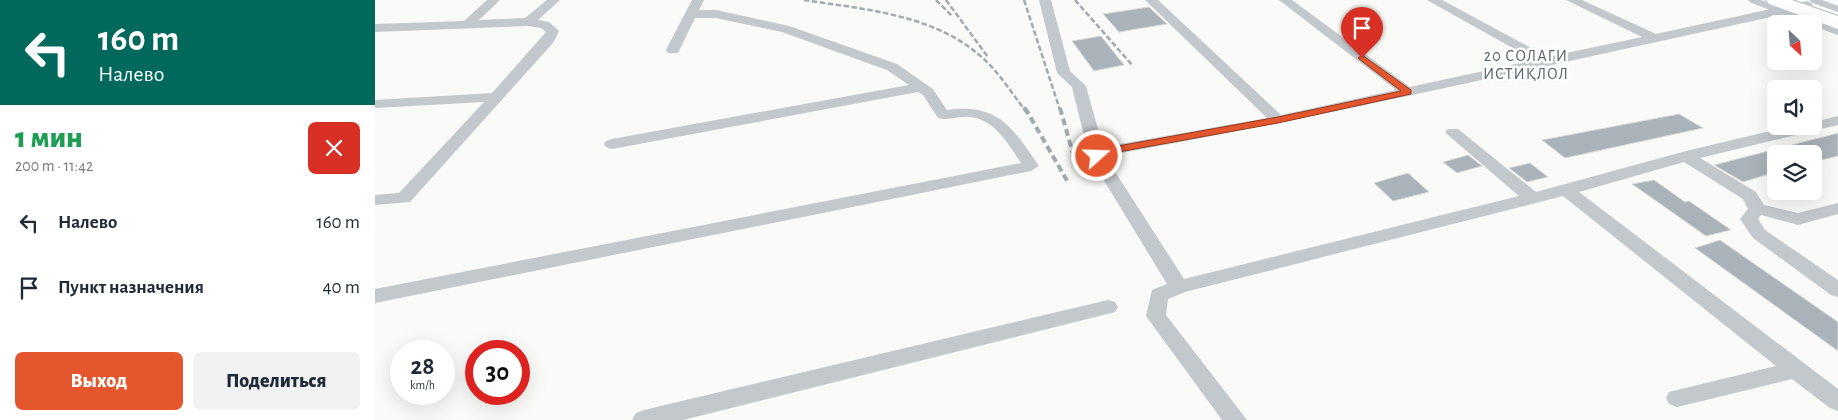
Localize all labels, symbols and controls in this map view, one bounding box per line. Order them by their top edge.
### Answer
pin [1341,7,1383,58]
icon: arrive [1348,14,1376,42]
north arrow [1767,15,1823,70]
map controls [1767,15,1822,200]
icon: left [15,20,80,85]
text: 160 m [98,22,179,57]
district label: 20 СОЛАГИ ИСТИҚЛОЛ [1483,48,1569,82]
text: Налево [98,63,164,85]
button: sound [1767,80,1822,135]
button: close [308,122,360,174]
text: 1 мин [15,123,83,153]
position arrow [1070,129,1122,181]
button: layers [1767,145,1822,200]
text: 200 m · 11:42 [15,158,93,174]
icon: left [15,209,43,237]
text: Налево [58,213,117,232]
text: 160 m [316,213,360,232]
icon: arrive [15,274,43,302]
text: Пункт назначения [58,278,204,297]
text: 40 m [322,278,360,297]
speed limit sign: 30 [465,340,530,405]
button: Выход [15,352,183,410]
button: Поделиться [193,352,360,410]
text: 28 [410,354,435,379]
text: km/h [410,379,435,391]

